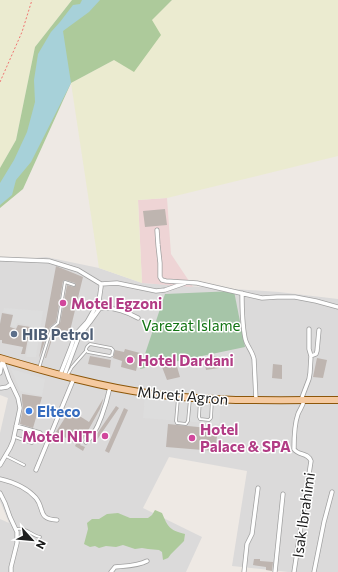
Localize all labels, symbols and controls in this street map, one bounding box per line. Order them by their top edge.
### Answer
place label: Motel Egzoni [71,294,162,312]
marker: Motel Egzoni [58,298,68,308]
park label: Varezat Islame [142,316,241,334]
place label: HIB Petrol [22,325,94,343]
marker: HIB Petrol [9,329,19,339]
place label: Hotel Dardani [138,351,234,369]
marker: Hotel Dardani [125,355,135,365]
street label: Mbreti Agron [137,382,229,408]
place label: Elteco [37,402,80,420]
marker: Elteco [24,406,34,416]
place label: Hotel Palace & SPA [200,420,291,455]
place label: Motel NITI [22,427,97,445]
marker: Motel NITI [100,431,110,441]
marker: Hotel Palace & SPA [187,433,197,443]
street label: Isak Ibrahimi [288,471,318,559]
north arrow [12,520,52,560]
text: N [34,538,49,551]

